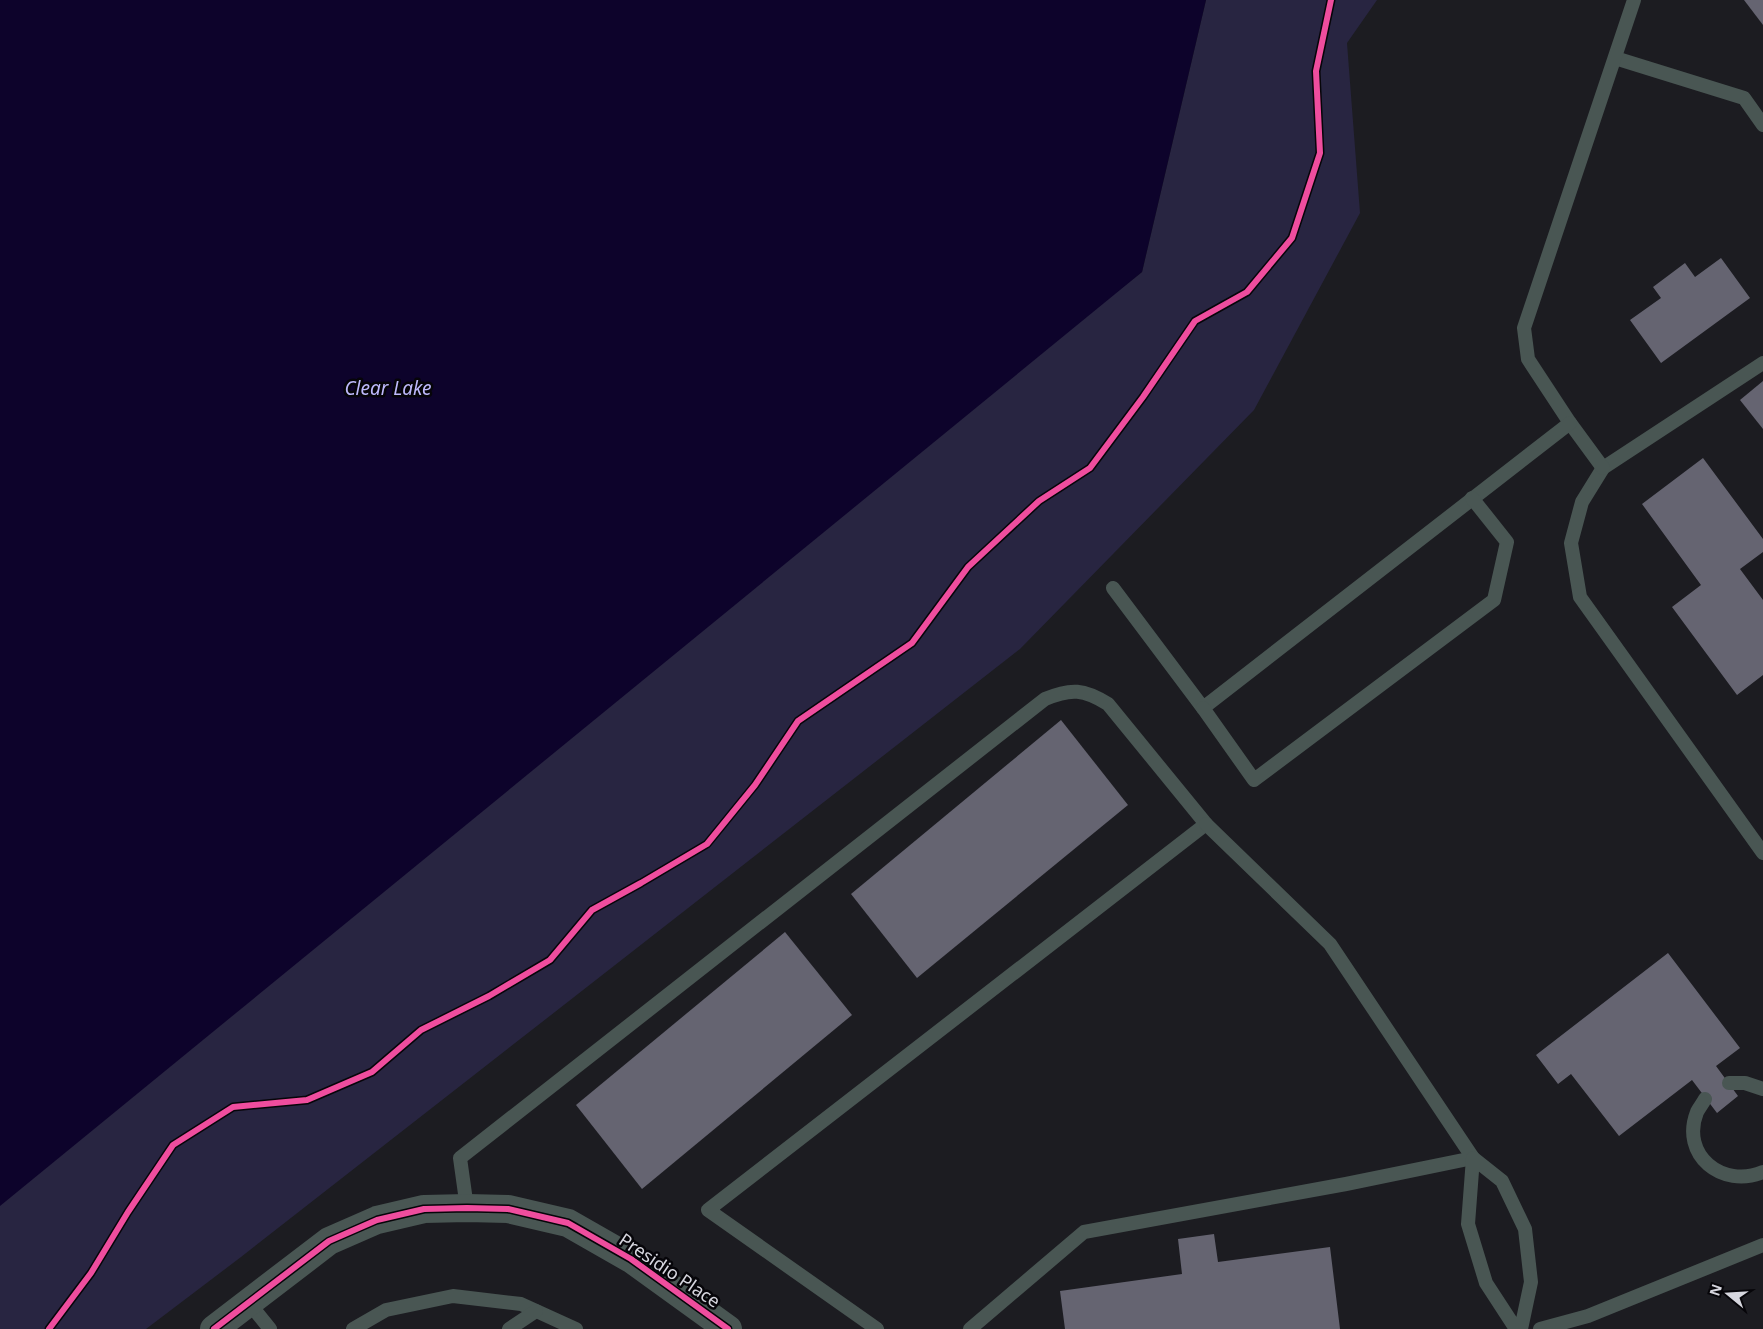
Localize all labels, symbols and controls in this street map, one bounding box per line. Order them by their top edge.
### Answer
water label: Clear Lake [344,375,432,401]
street label: Presidio Place [615,1227,725,1313]
north arrow [1703,1269,1753,1319]
text: N [1704,1281,1726,1298]

